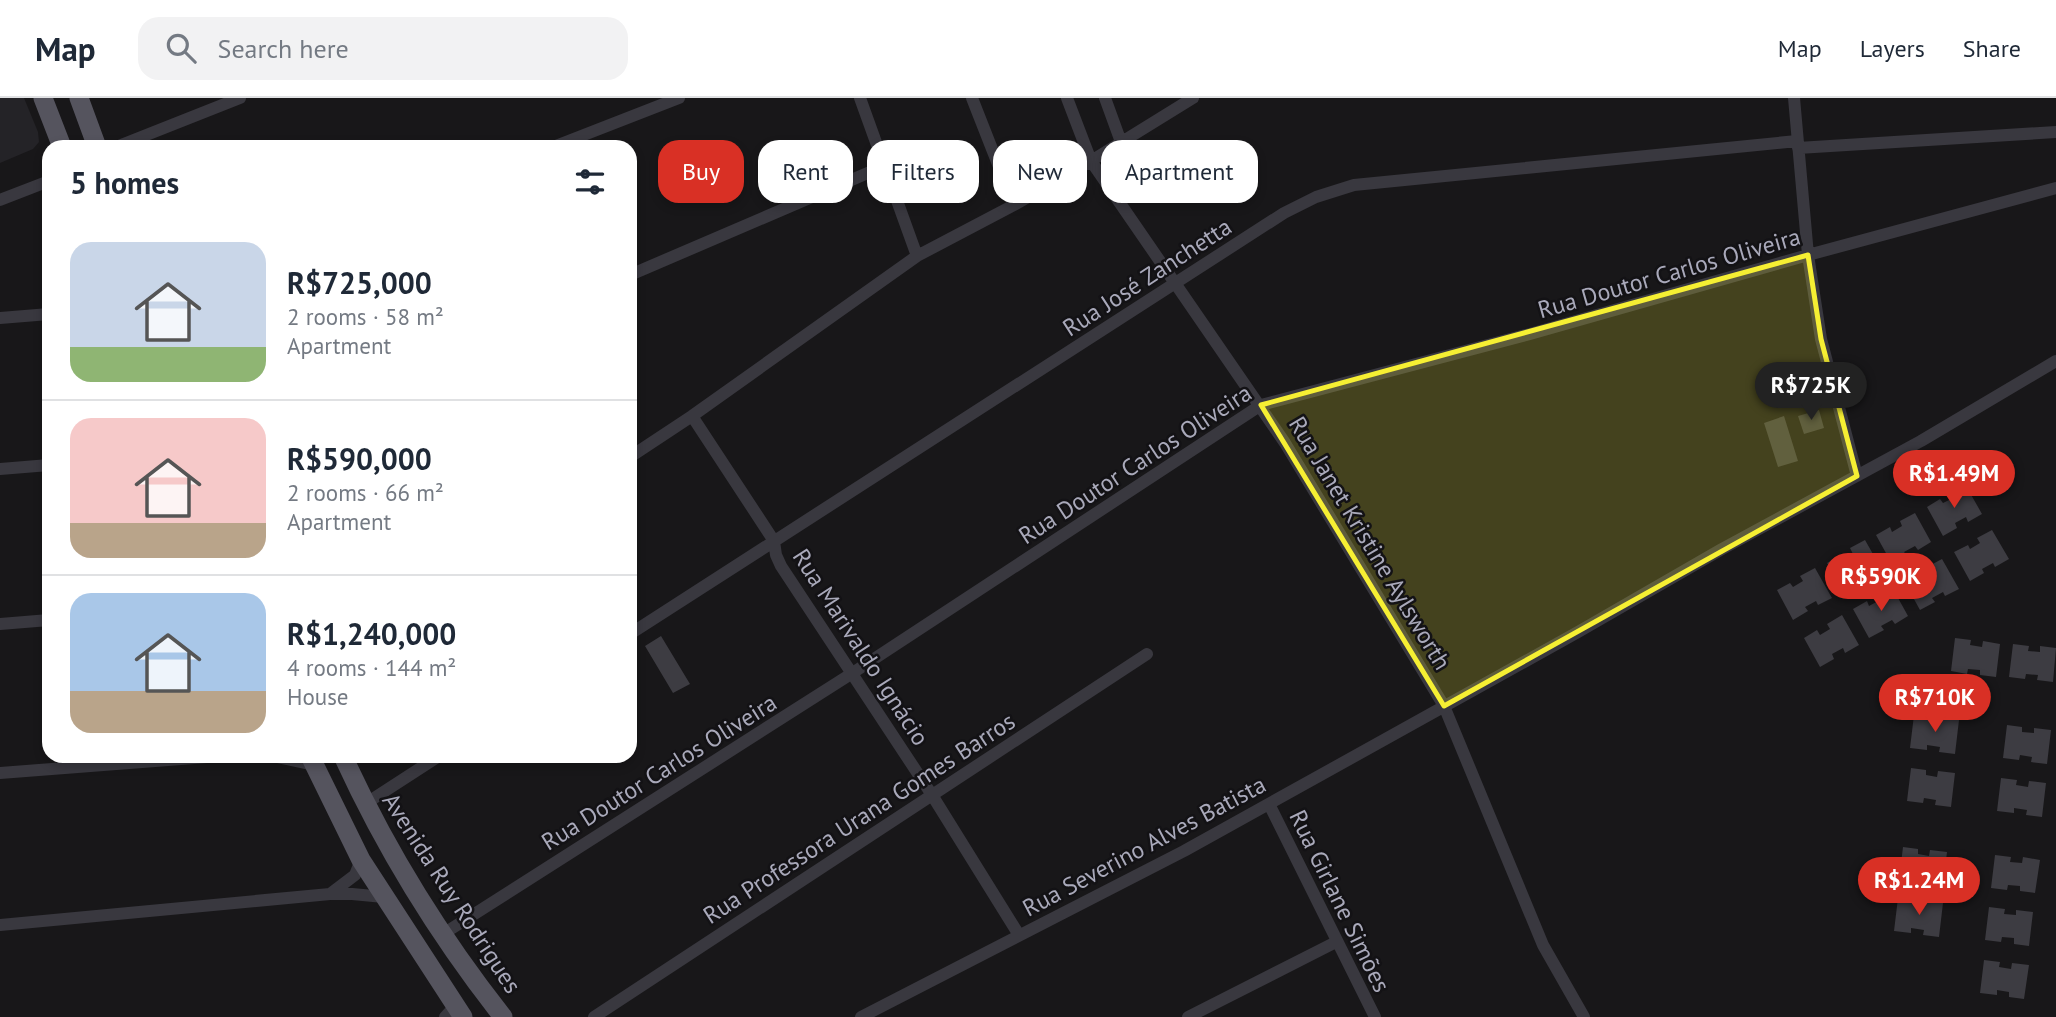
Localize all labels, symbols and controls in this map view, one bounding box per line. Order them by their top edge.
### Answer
search box [138,17,628,80]
text: Map [35,27,96,70]
icon: search [162,29,200,67]
text: Search here [218,32,349,65]
text: Map [1778,33,1822,64]
text: Layers [1860,33,1925,64]
text: Share [1963,33,2021,64]
chip: Buy [658,140,744,203]
chip: Rent [758,140,853,203]
chip: Filters [867,140,979,203]
chip: New [993,140,1087,203]
chip: Apartment [1101,140,1258,203]
text: 5 homes [70,163,179,202]
icon: filters [571,163,609,201]
street label: Rua José Zanchetta [1057,211,1237,343]
street label: Rua Doutor Carlos Oliveira [1534,221,1804,325]
text: R$725,000 [287,263,432,302]
icon: home [126,270,210,354]
text: 2 rooms · 58 m² [287,302,444,331]
text: Apartment [287,331,391,360]
pin: R$725K [1754,362,1868,422]
text: R$725K [1771,370,1851,399]
street label: Rua Doutor Carlos Oliveira [1013,377,1257,551]
street label: Rua Janet Kristine Aylsworth [1282,411,1458,675]
text: R$590,000 [287,439,432,478]
icon: home [126,446,210,530]
pin: R$1.49M [1889,450,2019,510]
text: R$1.49M [1909,458,1999,487]
text: 2 rooms · 66 m² [287,478,444,507]
text: Apartment [287,507,391,536]
street label: Rua Marivaldo Ignácio [786,543,936,751]
pin: R$590K [1824,554,1938,613]
text: R$590K [1841,561,1921,590]
text: R$1,240,000 [287,614,456,653]
icon: home [126,621,210,705]
text: 4 rooms · 144 m² [287,653,456,682]
pin: R$710K [1878,674,1992,734]
text: House [287,682,349,711]
text: R$710K [1895,682,1975,711]
street label: Rua Doutor Carlos Oliveira [536,687,782,857]
street label: Rua Professora Urana Gomes Barros [697,705,1021,931]
street label: Rua Severino Alves Batista [1017,769,1271,923]
street label: Avenida Ruy Rodrigues [376,787,528,999]
street label: Rua Girlane Simões [1282,805,1398,997]
pin: R$1.24M [1854,858,1984,917]
text: R$1.24M [1874,865,1964,894]

